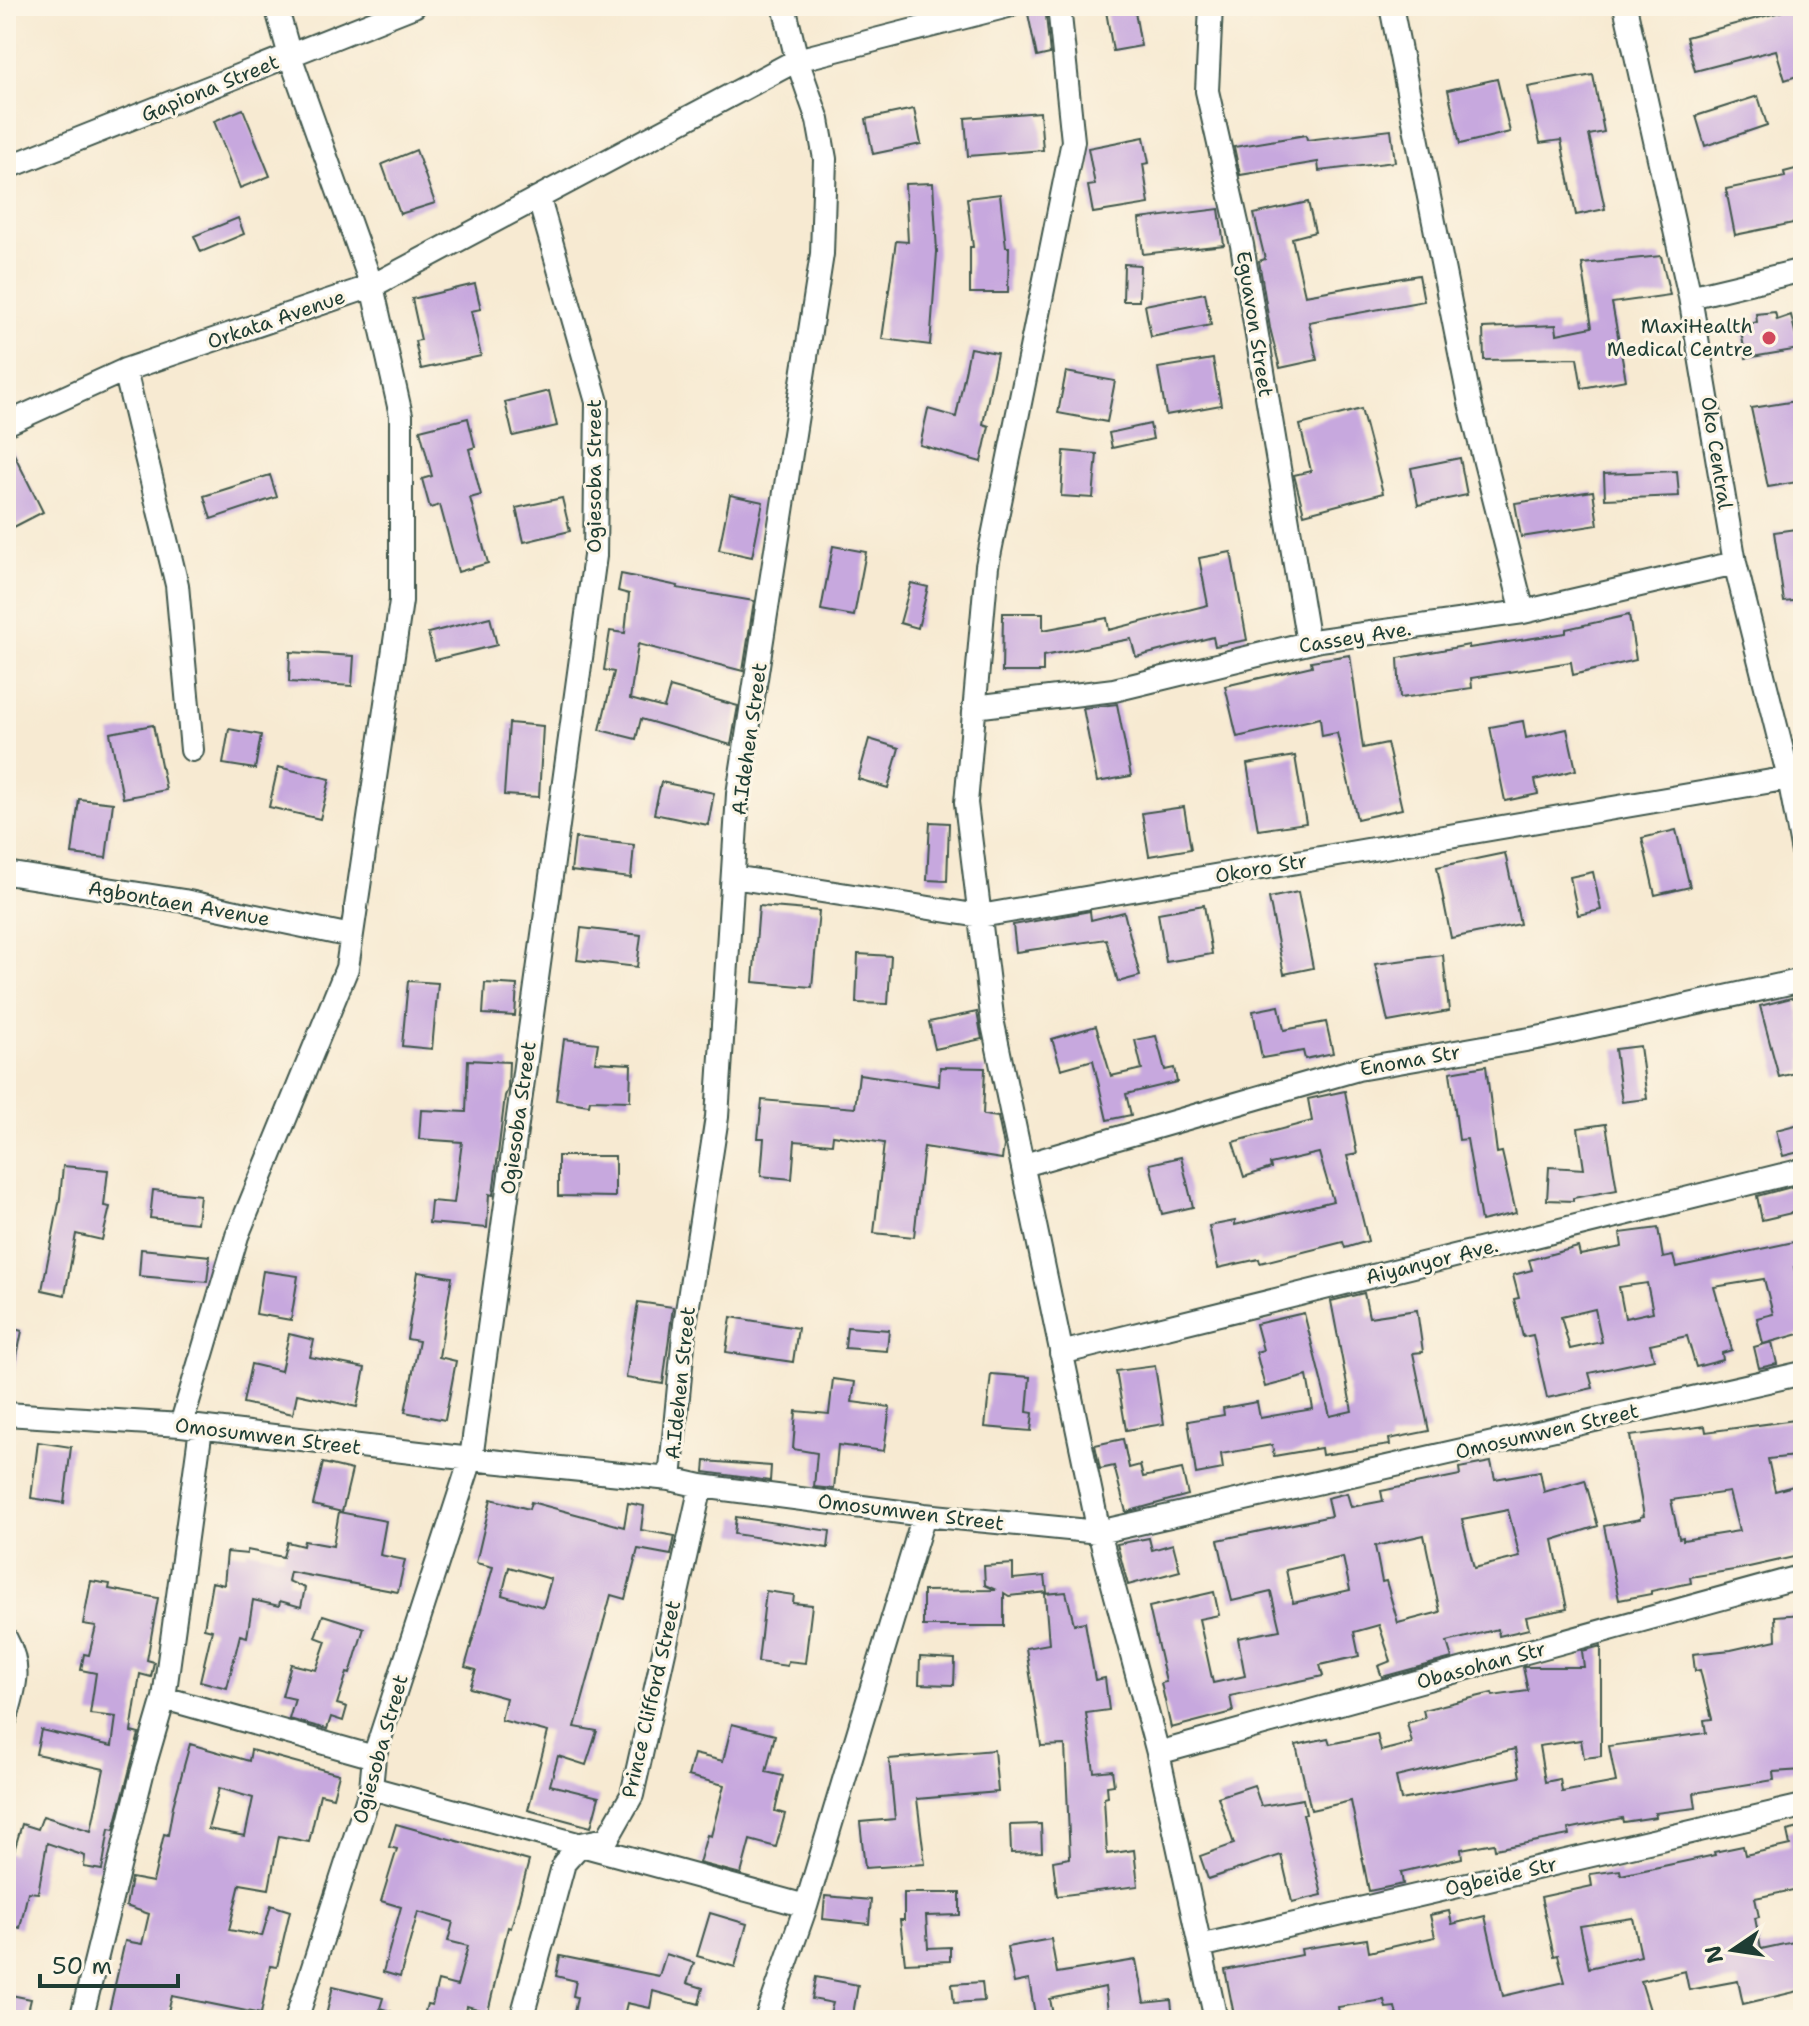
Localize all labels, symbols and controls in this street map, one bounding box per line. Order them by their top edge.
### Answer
street label: Gapiona Street [137,49,283,127]
street label: Eguavon Street [1231,249,1279,399]
street label: Orkata Avenue [204,283,348,355]
place label: MaxiHealth Medical Centre [1607,313,1753,362]
marker: MaxiHealth Medical Centre [1760,329,1778,347]
street label: Oko Central [1695,395,1739,511]
street label: Ogiesoba Street [581,399,607,553]
street label: Cassey Ave. [1297,615,1413,659]
street label: A.Idehen Street [725,661,773,817]
street label: Okoro Str [1213,847,1309,889]
street label: Agbontaen Avenue [86,874,272,932]
street label: Enoma Str [1358,1038,1462,1082]
street label: Ogiesoba Street [494,1040,542,1196]
street label: Aiyanyor Ave. [1363,1232,1501,1290]
street label: A.Idehen Street [659,1305,701,1461]
street label: Omosumwen Street [1453,1397,1641,1465]
street label: Omosumwen Street [173,1412,363,1460]
street label: Omosumwen Street [816,1488,1006,1536]
street label: Prince Clifford Street [616,1598,686,1800]
street label: Obasohan Str [1413,1635,1549,1695]
street label: Ogiesoba Street [346,1671,414,1827]
street label: Ogbeide Str [1442,1850,1560,1902]
north arrow [1693,1910,1773,1990]
scale bar [40,1938,178,1988]
text: N [1698,1943,1730,1966]
text: 50 m [52,1950,112,1982]

